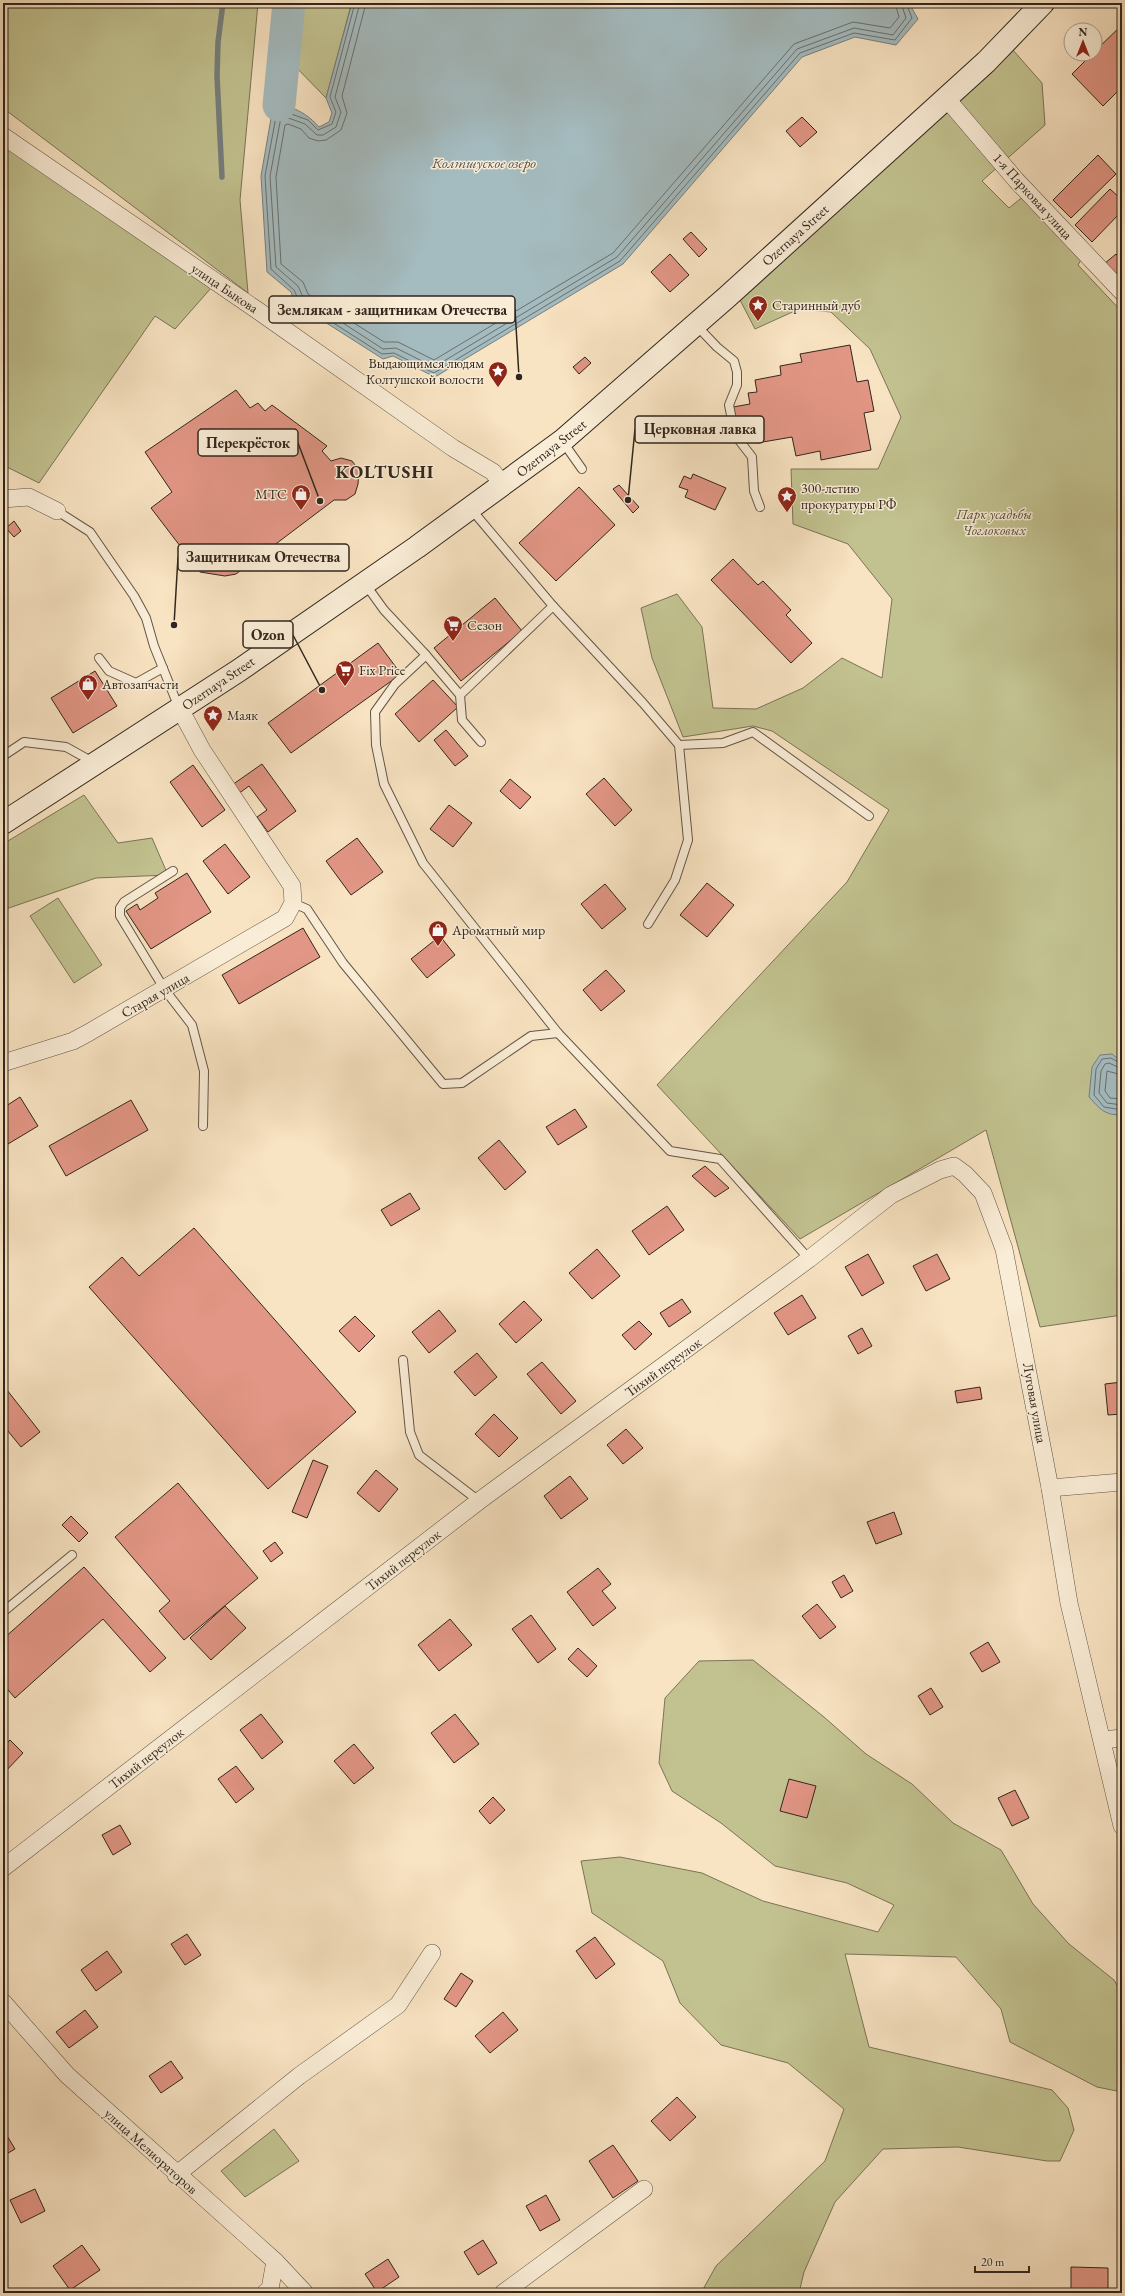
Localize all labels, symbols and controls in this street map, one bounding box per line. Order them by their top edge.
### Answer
north arrow [1063,22,1103,62]
text: N [1079,25,1088,39]
street label: 1-я Парковая улица [989,149,1077,243]
water label: Колтшуское озеро [431,153,536,172]
street label: Ozernaya Street [758,200,833,270]
street label: улица Быкова [188,259,262,317]
place icon: Старинный дуб [747,294,769,322]
callout: Землякам - защитникам Отечества [269,296,515,323]
place label: Старинный дуб [772,296,861,314]
text: Землякам - защитникам Отечества [277,300,507,319]
place label: Выдающимся людям Колтушской волости [366,354,485,388]
place icon: Выдающимся людям Колтушской волости [487,360,509,388]
street label: Ozernaya Street [512,415,590,481]
callout: Церковная лавка [635,416,764,443]
text: Церковная лавка [644,419,757,438]
callout: Перекрёсток [198,429,298,456]
text: Перекрёсток [206,433,291,452]
district label: KOLTUSHI [336,460,434,483]
place label: 300-летию прокуратуры РФ [801,479,897,513]
shop icon: МТС [290,483,312,511]
place label: МТС [255,485,287,503]
place icon: 300-летию прокуратуры РФ [776,485,798,513]
park label: Парк усадьбы Чоглоковых [955,505,1032,539]
callout: Защитникам Отечества [178,544,349,571]
text: Защитникам Отечества [186,547,341,566]
supermarket icon: Сезон [442,614,464,642]
place label: Сезон [467,616,502,634]
callout: Ozon [243,621,293,648]
text: Ozon [251,625,286,644]
street label: Ozernaya Street [178,652,258,714]
supermarket icon: Fix Price [334,659,356,687]
place label: Fix Price [359,661,406,679]
shop icon: Автозапчасти [77,673,99,701]
place label: Автозапчасти [101,675,179,693]
place icon: Маяк [202,704,224,732]
place label: Маяк [227,706,258,724]
shop icon: Ароматный мир [427,919,449,947]
place label: Ароматный мир [451,921,545,939]
street label: Старая улица [118,968,193,1022]
street label: Тихий переулок [621,1333,705,1401]
street label: Луговая улица [1019,1361,1051,1445]
street label: Тихий переулок [362,1525,444,1595]
street label: Тихий переулок [105,1723,187,1793]
street label: улица Мелиораторов [100,2104,202,2198]
scale bar [975,2248,1029,2274]
text: 20 m [981,2254,1005,2270]

